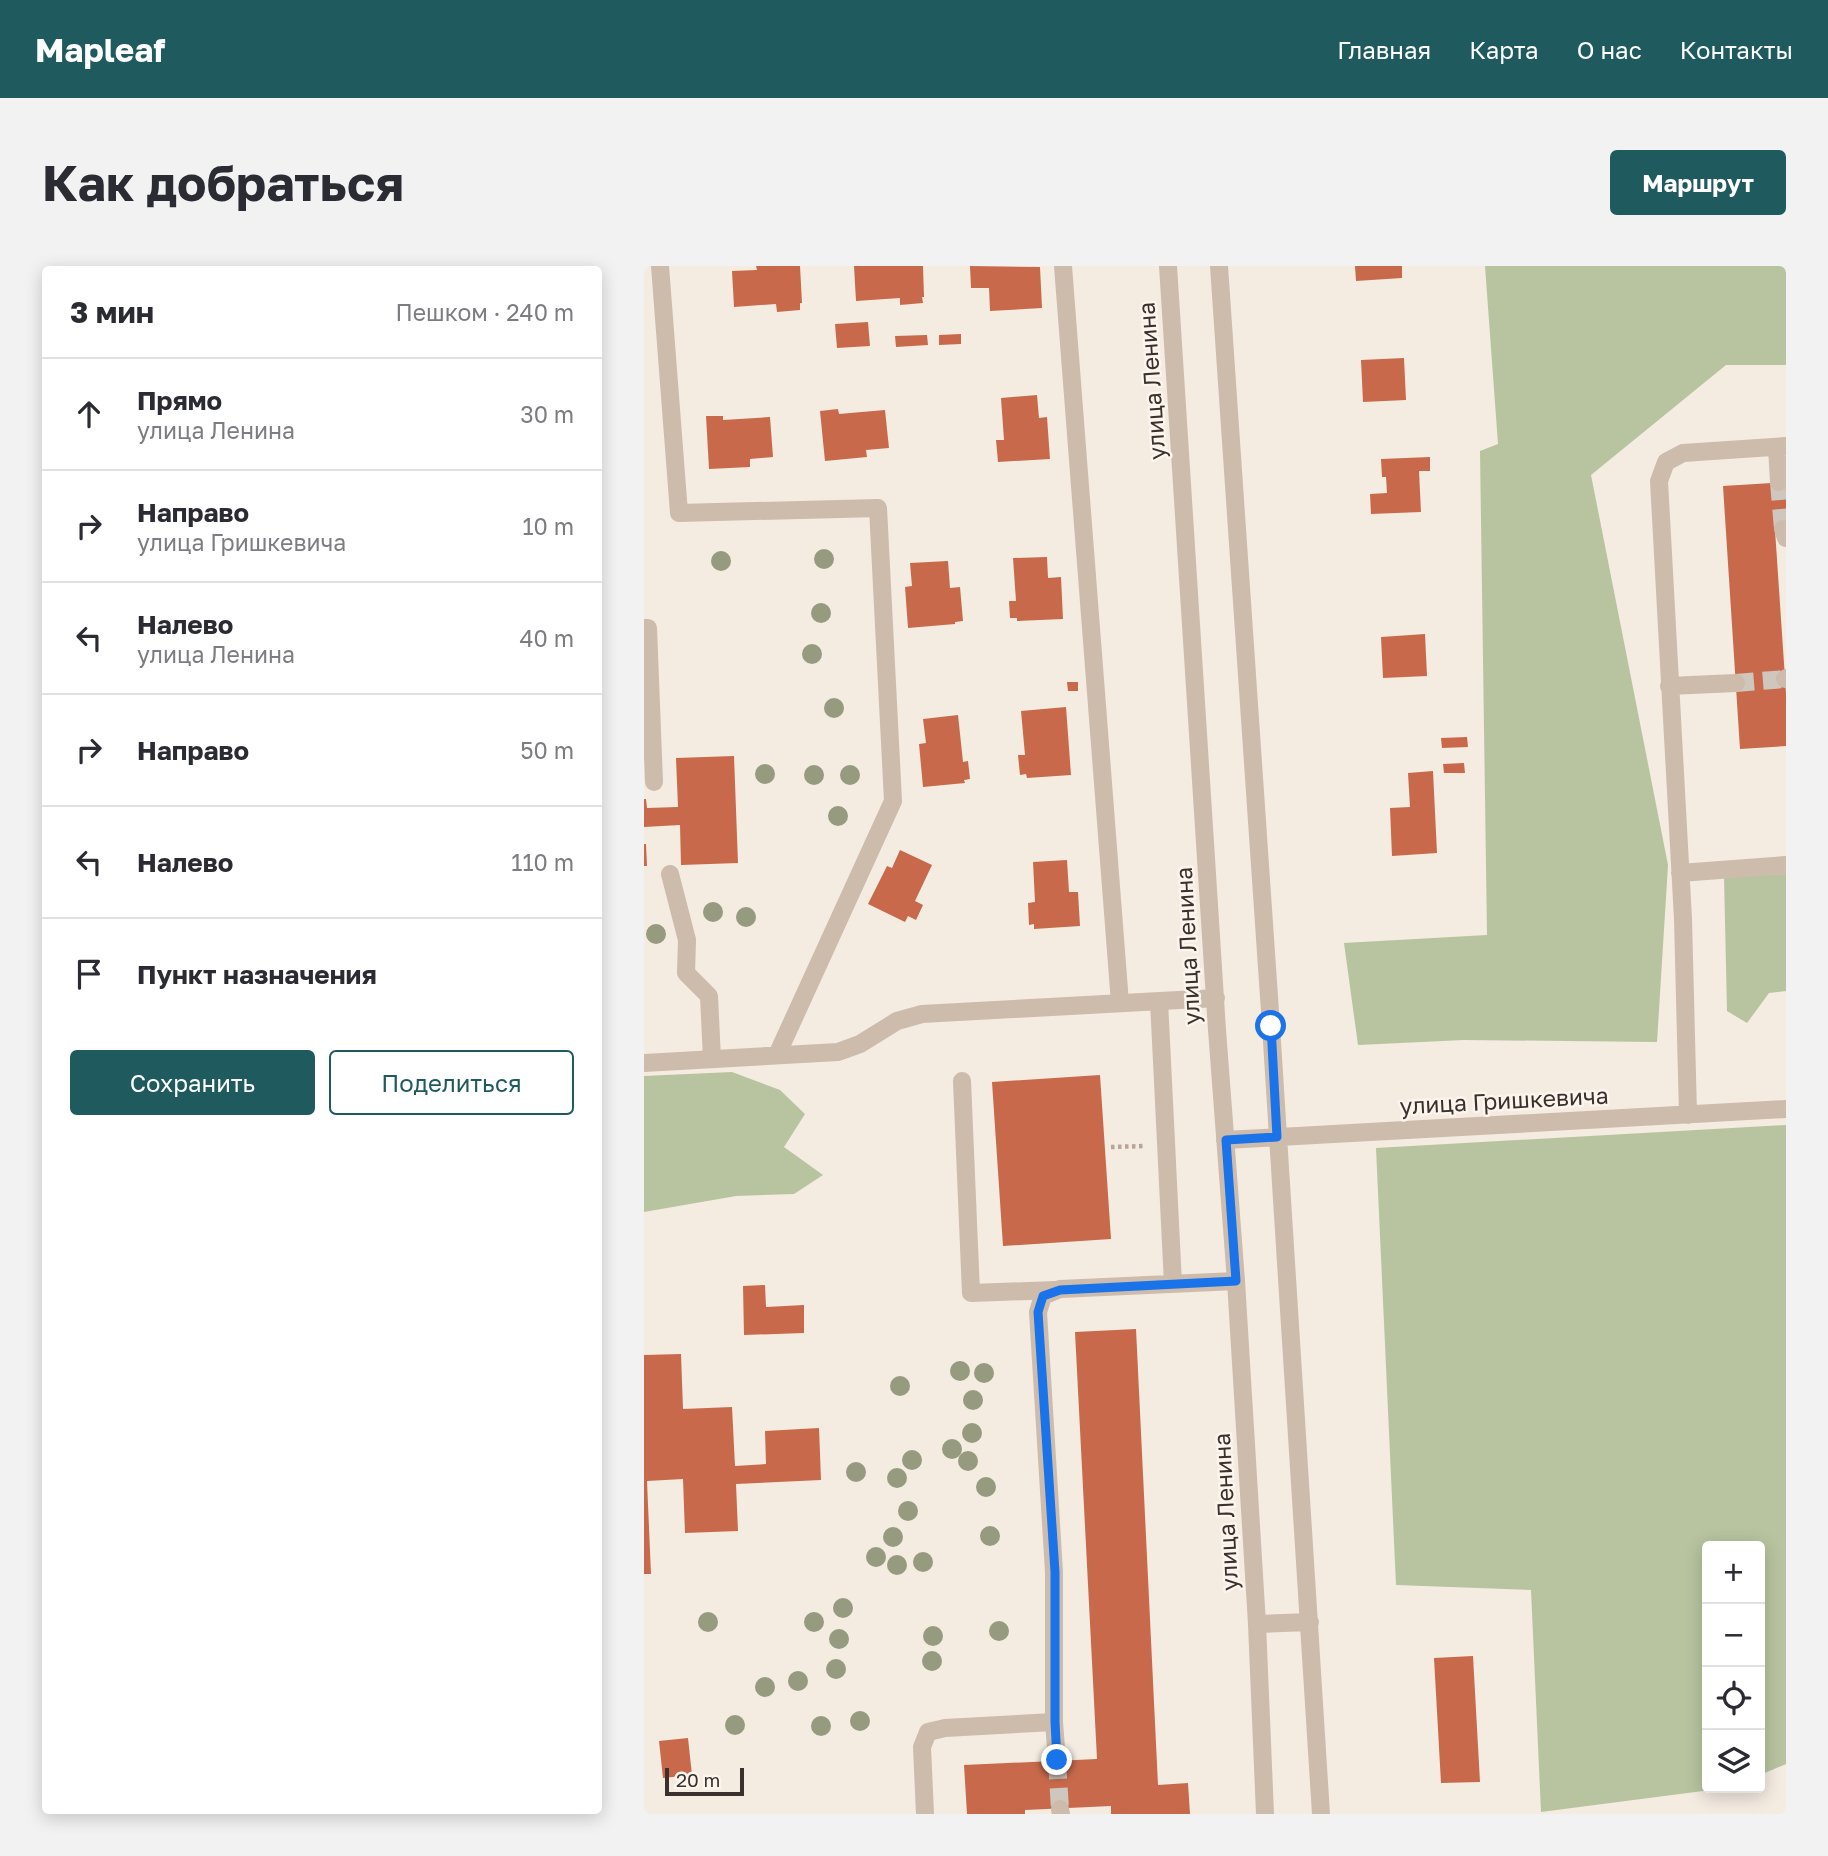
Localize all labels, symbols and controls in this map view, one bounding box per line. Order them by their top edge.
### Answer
text: Mapleaf [35,30,165,69]
text: Главная [1337,35,1431,64]
text: Карта [1469,35,1539,64]
text: О нас [1577,35,1642,64]
text: Контакты [1680,35,1793,64]
button: Маршрут [1610,150,1786,215]
text: Как добраться [42,153,404,212]
text: 3 мин [70,294,154,330]
text: Пешком · 240 m [396,298,574,326]
street label: улица Ленина [1132,301,1170,461]
text: Прямо [137,385,222,416]
icon: ahead [70,395,108,433]
text: 30 m [520,400,574,428]
text: улица Ленина [137,416,295,444]
text: Направо [137,497,249,528]
icon: right [70,507,108,545]
text: 10 m [522,512,574,540]
text: улица Гришкевича [137,528,346,556]
text: Налево [137,609,233,640]
icon: left [70,619,108,657]
text: 40 m [520,624,574,652]
text: улица Ленина [137,640,295,668]
icon: right [70,731,108,769]
text: Направо [137,735,249,766]
text: 50 m [520,736,574,764]
icon: left [70,843,108,881]
text: Налево [137,847,233,878]
text: 110 m [511,848,574,876]
street label: улица Ленина [1169,866,1205,1026]
icon: arrive [70,955,108,993]
text: Пункт назначения [137,959,377,990]
route start [1255,1010,1286,1041]
button: Сохранить [70,1050,315,1115]
button: Поделиться [329,1050,574,1115]
street label: улица Гришкевича [1399,1081,1609,1119]
street label: улица Ленина [1207,1432,1243,1592]
map controls [1702,1541,1765,1793]
button: + [1702,1541,1765,1604]
button: − [1702,1604,1765,1667]
button: locate [1702,1667,1765,1730]
button: layers [1702,1730,1765,1793]
route end [1041,1744,1072,1775]
scale bar [665,1765,744,1797]
text: 20 m [676,1768,720,1791]

